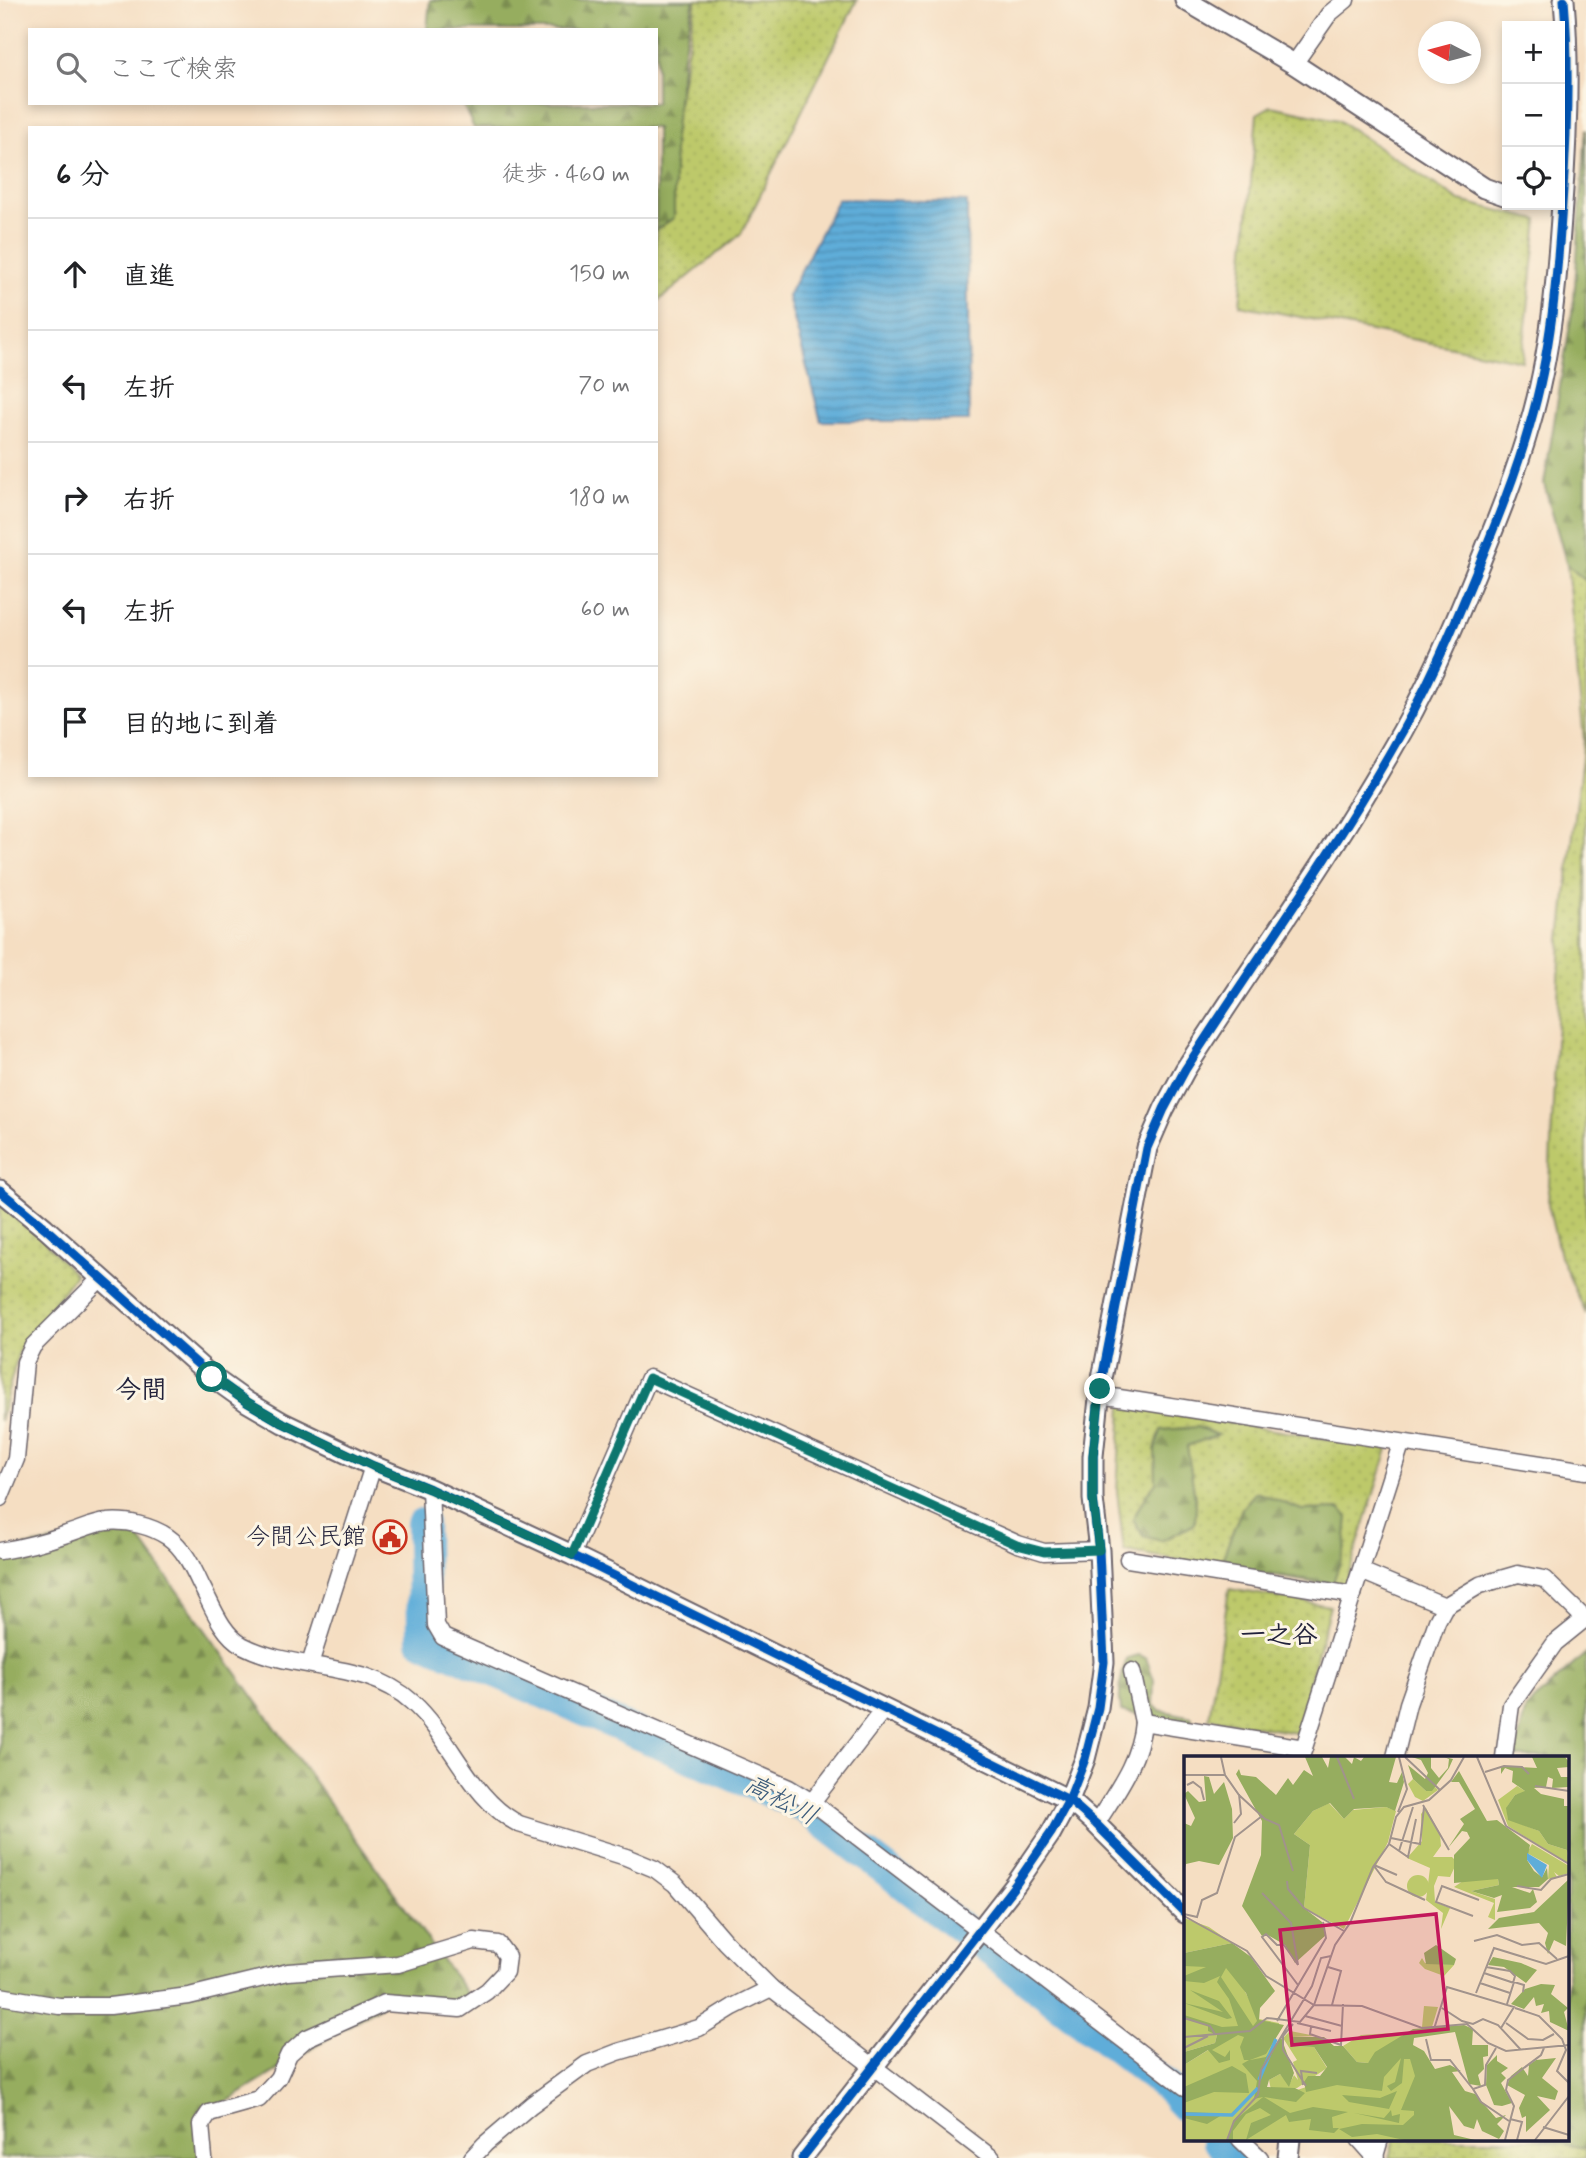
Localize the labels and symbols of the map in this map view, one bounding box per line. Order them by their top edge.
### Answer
north arrow [1418,21,1481,84]
route start [196,1361,227,1392]
route end [1084,1373,1115,1404]
district label: 今間 [115,1374,167,1408]
public building icon: 今間公民館 [371,1518,409,1556]
place label: 今間公民館 [246,1522,366,1553]
district label: 一之谷 [1240,1619,1318,1653]
inset map [1184,1756,1568,2140]
water label: 高松川 [739,1768,823,1834]

